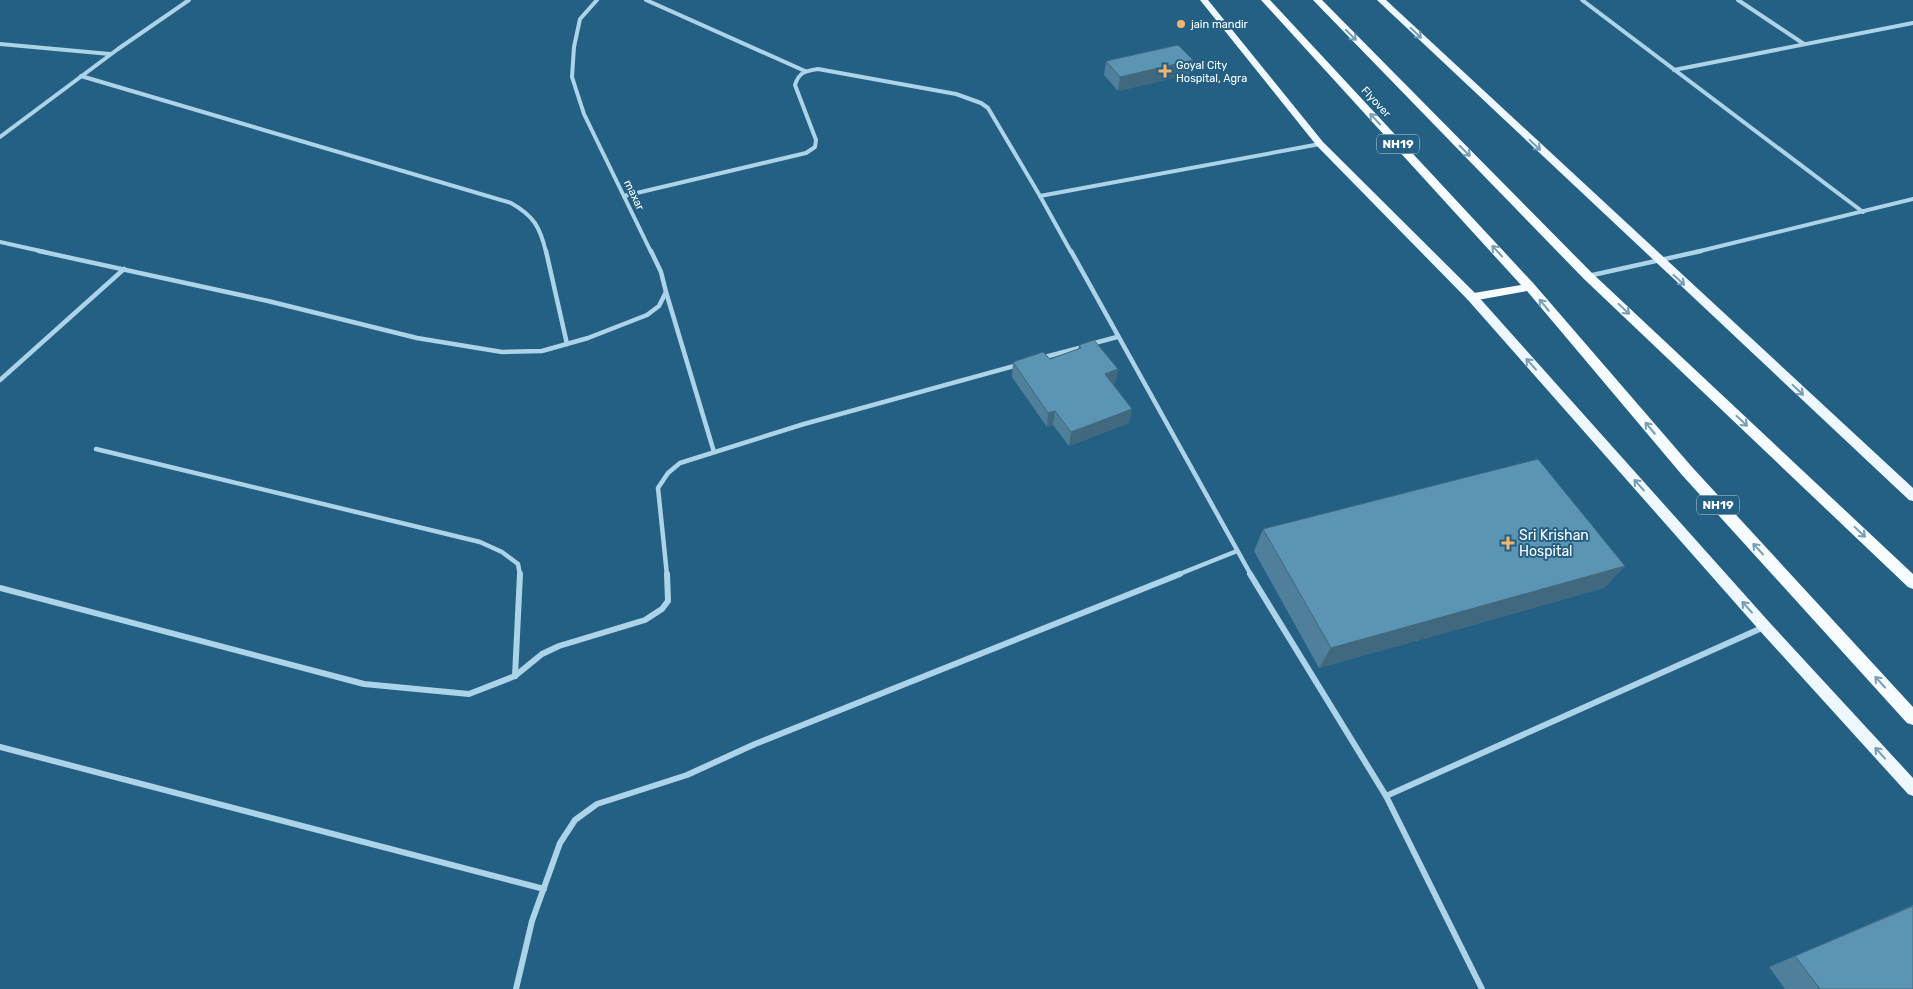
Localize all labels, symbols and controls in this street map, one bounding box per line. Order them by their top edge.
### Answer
marker: jain mandir [1175,18,1187,30]
place label: jain mandir [1190,18,1249,31]
one-way arrow [1410,27,1423,39]
one-way arrow [1345,29,1357,41]
place label: Goyal City Hospital, Agra [1176,59,1247,85]
marker: Goyal City Hospital, Agra [1158,64,1172,78]
street label: Flyover [1359,84,1394,121]
one-way arrow [1369,113,1381,125]
road number: NH19 [1377,134,1419,154]
one-way arrow [1529,139,1541,151]
one-way arrow [1459,144,1471,157]
street label: maxar [621,178,647,213]
one-way arrow [1491,245,1503,258]
one-way arrow [1673,274,1685,286]
one-way arrow [1539,298,1550,311]
one-way arrow [1617,303,1630,315]
one-way arrow [1526,357,1537,370]
one-way arrow [1792,384,1805,396]
one-way arrow [1735,415,1748,427]
one-way arrow [1644,422,1656,435]
one-way arrow [1634,479,1645,492]
road number: NH19 [1697,496,1739,514]
one-way arrow [1853,526,1866,538]
place label: Sri Krishan Hospital [1519,527,1589,560]
marker: Sri Krishan Hospital [1501,536,1515,550]
one-way arrow [1752,543,1764,556]
one-way arrow [1741,600,1753,613]
one-way arrow [1874,675,1886,688]
one-way arrow [1874,747,1886,759]

